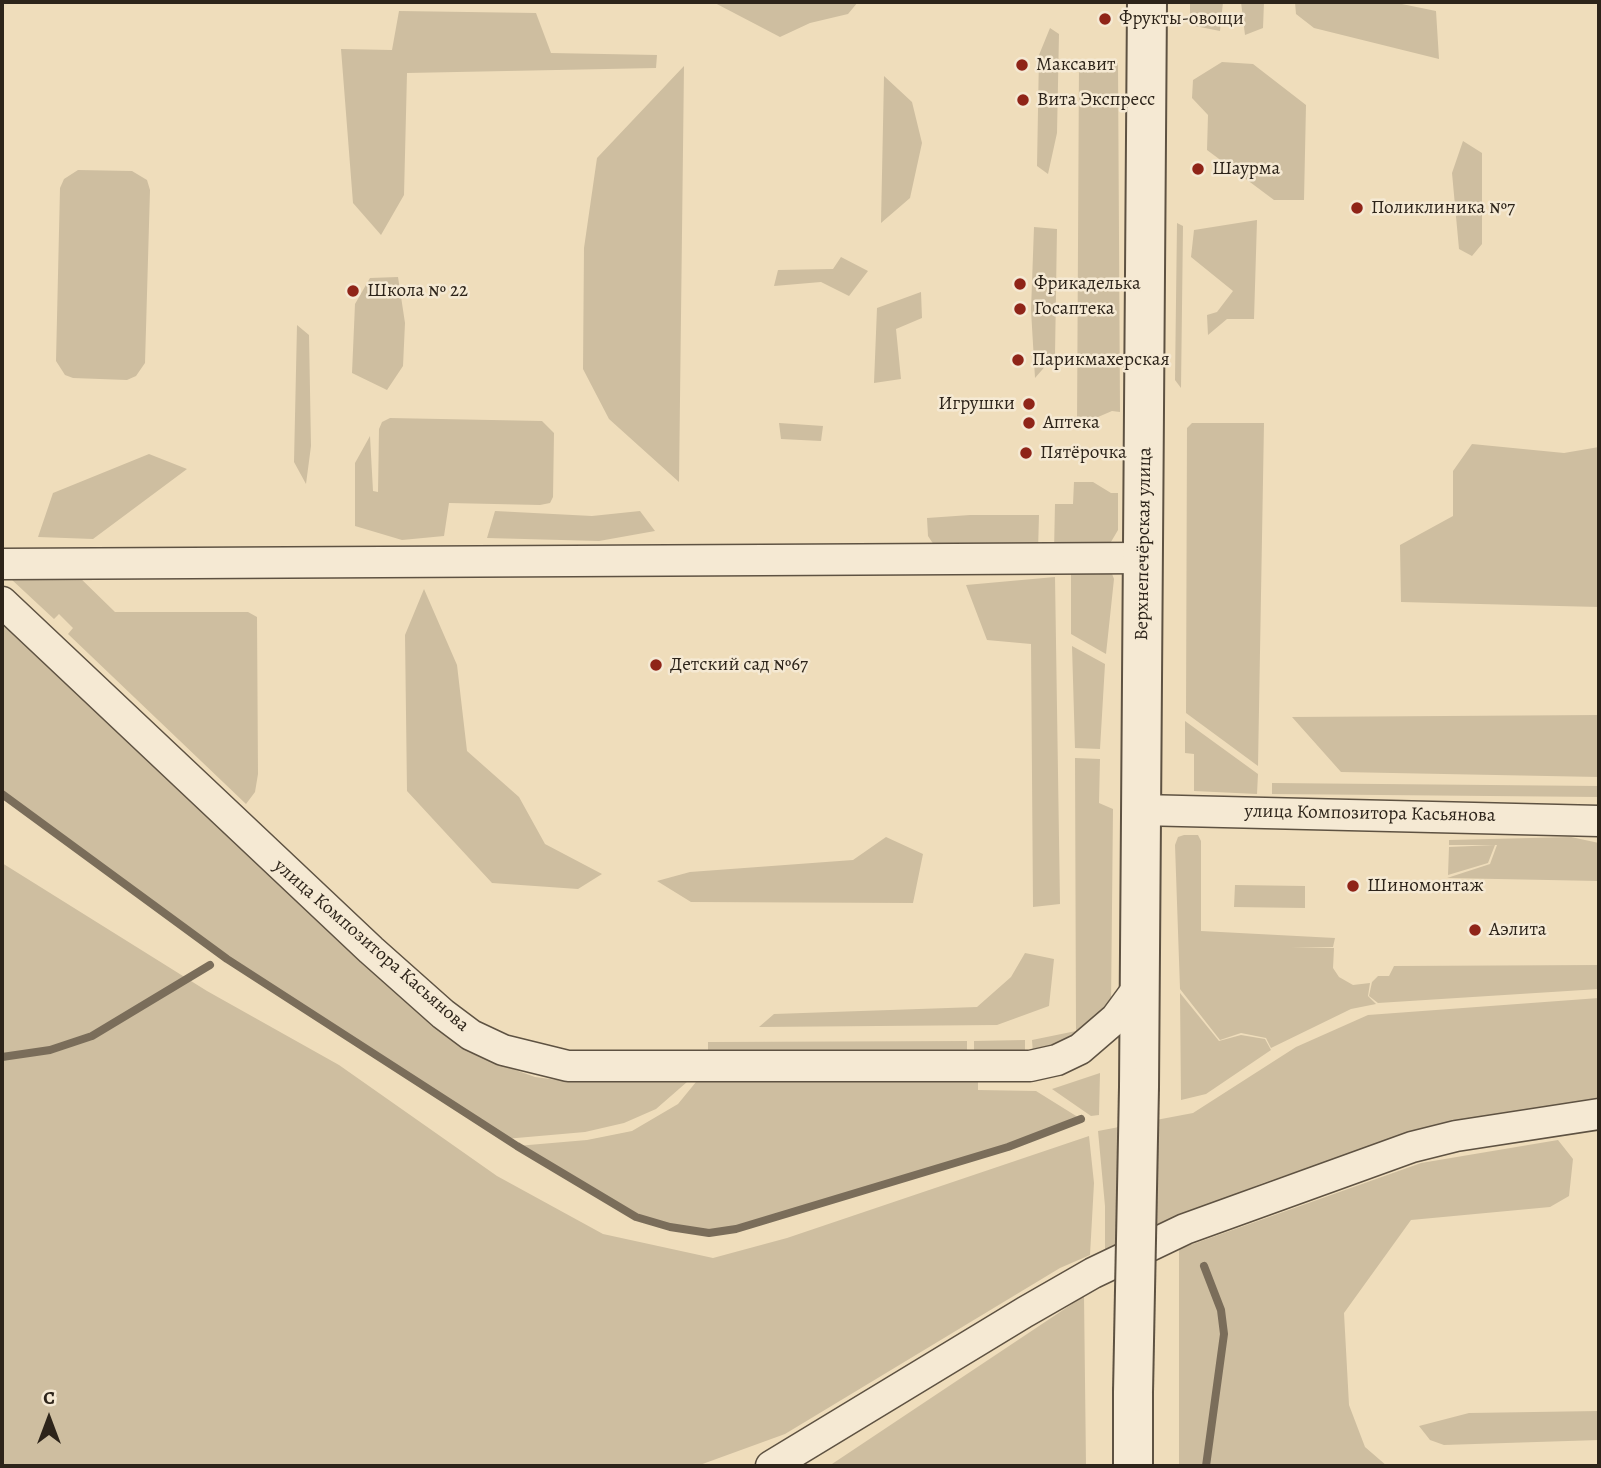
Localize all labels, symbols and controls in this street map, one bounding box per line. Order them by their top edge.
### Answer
place label: Фрукты-овощи [1119,8,1244,30]
marker: Фрукты-овощи [1097,11,1113,27]
place label: Максавит [1036,54,1116,76]
marker: Максавит [1014,57,1030,73]
place label: Вита Экспресс [1037,89,1155,111]
marker: Вита Экспресс [1015,92,1031,108]
place label: Шаурма [1212,158,1280,180]
marker: Шаурма [1190,161,1206,177]
place label: Поликлиника №7 [1371,197,1515,219]
marker: Поликлиника №7 [1349,200,1365,216]
place label: Фрикаделька [1034,273,1141,295]
marker: Фрикаделька [1012,276,1028,292]
place label: Школа № 22 [367,280,468,302]
marker: Школа № 22 [345,283,361,299]
place label: Госаптека [1034,298,1115,320]
marker: Госаптека [1012,301,1028,317]
place label: Парикмахерская [1032,349,1170,371]
marker: Парикмахерская [1010,352,1026,368]
place label: Игрушки [938,393,1015,415]
marker: Игрушки [1021,396,1037,412]
place label: Аптека [1043,412,1100,434]
marker: Аптека [1021,415,1037,431]
place label: Пятёрочка [1040,442,1127,464]
marker: Пятёрочка [1018,445,1034,461]
street label: Верхнепечёрская улица [1131,447,1157,641]
place label: Детский сад №67 [670,654,808,676]
marker: Детский сад №67 [648,657,664,673]
street label: улица Композитора Касьянова [1244,800,1496,828]
street label: улица Композитора Касьянова [269,855,473,1037]
place label: Шиномонтаж [1367,875,1484,897]
marker: Шиномонтаж [1345,878,1361,894]
place label: Аэлита [1489,919,1547,941]
marker: Аэлита [1467,922,1483,938]
north arrow [14,1384,84,1454]
text: С [43,1385,55,1411]

